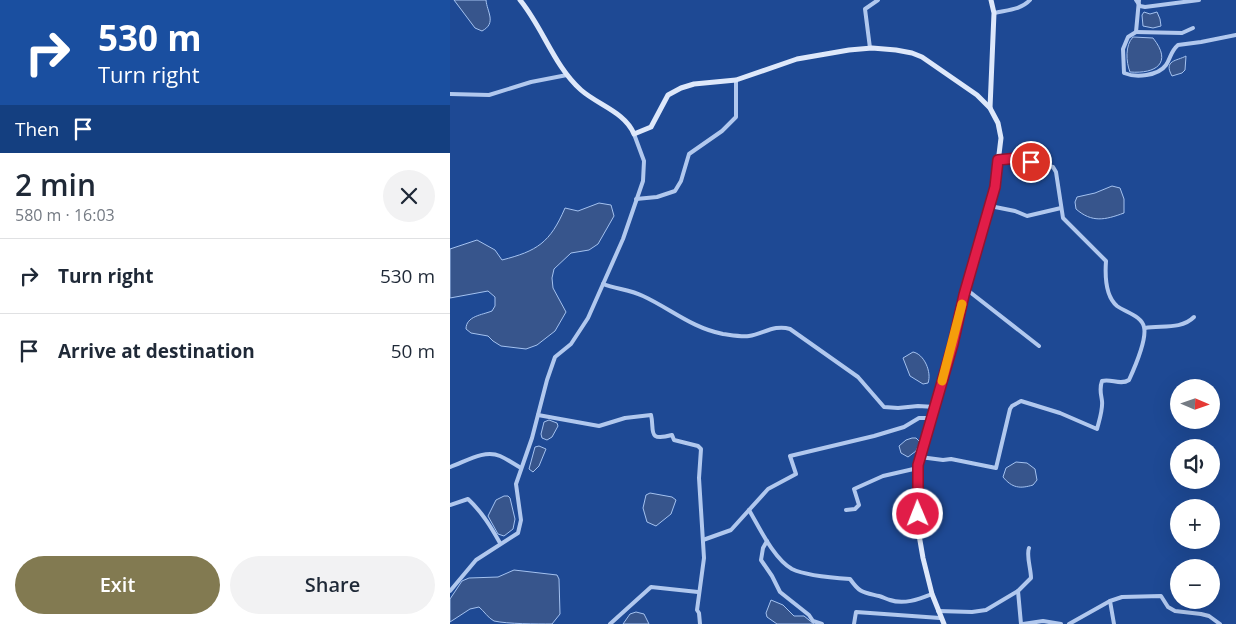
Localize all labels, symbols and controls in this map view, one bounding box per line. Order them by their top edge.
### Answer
text: 530 m [98,14,202,61]
icon: right [15,20,80,85]
text: Turn right [98,59,200,89]
icon: arrive [69,115,97,143]
text: Then [15,116,59,142]
pin [1010,141,1052,183]
icon: arrive [1017,148,1045,176]
text: 2 min [15,164,96,205]
button: close [383,170,435,222]
text: 580 m · 16:03 [15,204,115,226]
icon: right [15,262,43,290]
text: Turn right [58,263,153,289]
text: 530 m [380,263,435,289]
icon: arrive [15,337,43,365]
text: Arrive at destination [58,338,255,364]
text: 50 m [391,338,435,364]
north arrow [1170,379,1220,429]
map controls [1170,379,1220,609]
button: sound [1170,439,1220,489]
position arrow [891,487,943,539]
button: + [1170,499,1220,549]
button: Exit [15,556,220,614]
button: Share [230,556,435,614]
button: − [1170,559,1220,609]

